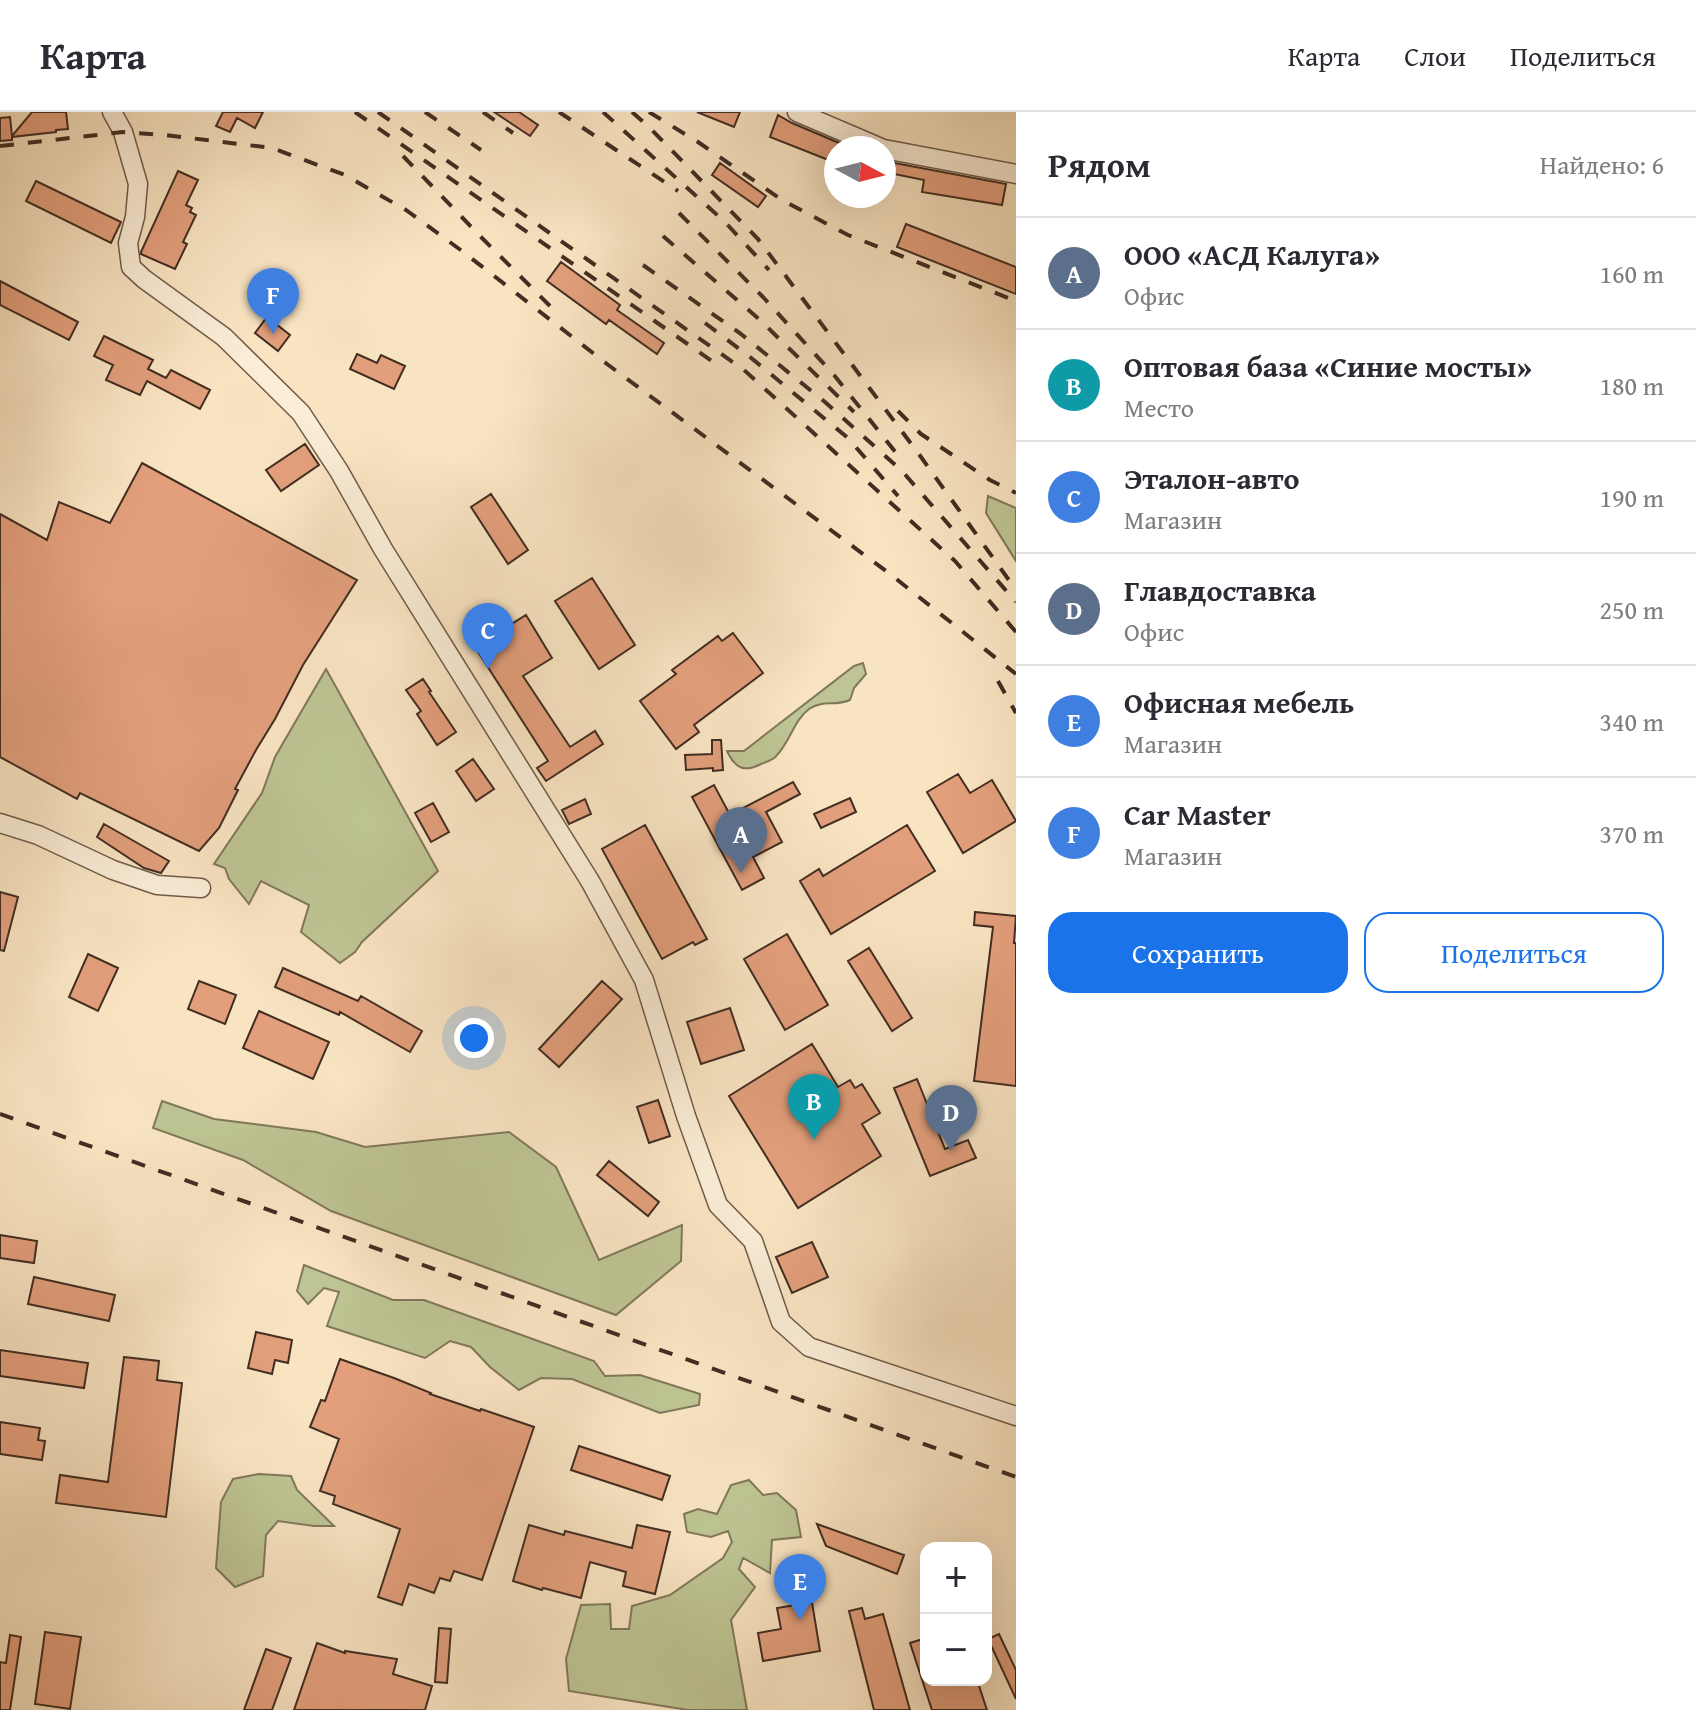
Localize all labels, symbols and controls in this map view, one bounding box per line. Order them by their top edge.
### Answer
text: Карта [40,27,146,83]
text: Карта [1288,35,1360,76]
text: Слои [1404,35,1466,76]
text: Поделиться [1510,35,1656,76]
north arrow [824,136,896,208]
text: Рядом [1048,140,1151,189]
text: Найдено: 6 [1540,145,1664,184]
text: ООО «АСД Калуга» [1124,232,1380,276]
text: A [1066,254,1082,293]
text: 160 m [1599,254,1664,293]
pin: F [247,268,299,334]
text: Офис [1124,276,1184,315]
text: Оптовая база «Синие мосты» [1124,344,1532,388]
text: B [1066,366,1082,405]
text: 180 m [1599,366,1664,405]
text: Место [1124,388,1194,427]
text: Эталон-авто [1124,456,1300,500]
text: C [1067,478,1081,517]
text: 190 m [1599,478,1664,517]
text: Магазин [1124,500,1222,539]
text: Главдоставка [1124,568,1316,612]
text: D [1066,590,1082,629]
text: 250 m [1599,590,1664,629]
pin: C [462,603,514,669]
text: Офис [1124,612,1184,651]
text: Офисная мебель [1124,680,1354,724]
text: E [1067,702,1081,741]
text: 340 m [1599,702,1664,741]
text: Магазин [1124,724,1222,763]
text: Car Master [1124,792,1271,836]
pin: A [715,807,767,873]
text: F [1067,814,1081,853]
text: 370 m [1599,814,1664,853]
text: Магазин [1124,836,1222,875]
button: Сохранить [1048,912,1348,993]
button: Поделиться [1364,912,1664,993]
your location [454,1018,494,1058]
pin: B [788,1074,840,1140]
pin: D [925,1085,977,1151]
map controls [920,1542,992,1686]
button: + [920,1542,992,1614]
pin: E [774,1554,826,1620]
button: − [920,1614,992,1686]

